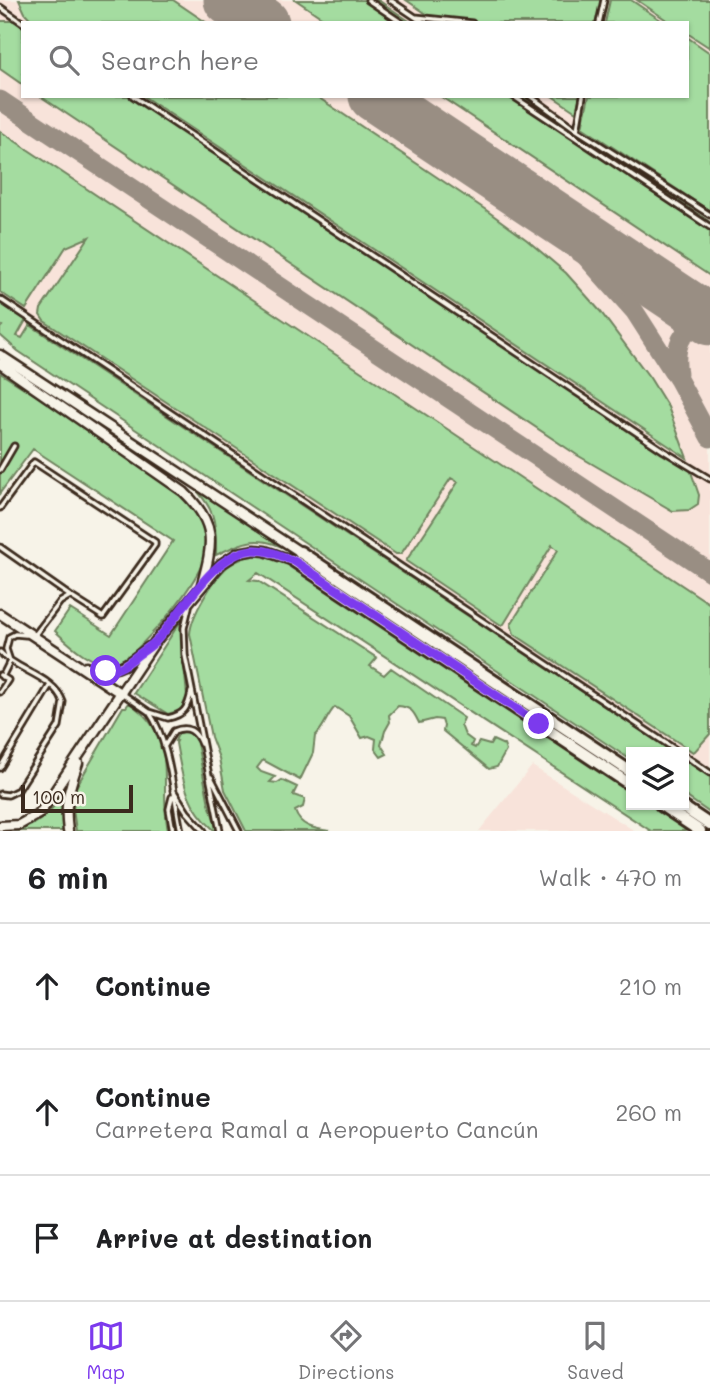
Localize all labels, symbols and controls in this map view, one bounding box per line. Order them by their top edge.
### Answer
search box [21,21,689,98]
icon: search [45,41,83,79]
text: Search here [101,43,259,77]
route start [90,655,121,686]
route end [523,708,554,739]
map controls [626,747,689,810]
button: layers [626,747,689,810]
scale bar [21,782,133,814]
text: 100 m [32,784,85,809]
text: 6 min [28,857,108,897]
text: Walk · 470 m [539,862,682,892]
icon: ahead [28,967,66,1005]
text: Continue [95,969,211,1003]
text: 210 m [619,971,682,1001]
text: Continue [95,1080,211,1114]
icon: ahead [28,1093,66,1131]
text: 260 m [615,1097,682,1127]
text: Carretera Ramal a Aeropuerto Cancún [95,1114,539,1144]
icon: arrive [28,1219,66,1257]
text: Arrive at destination [95,1221,372,1255]
tab: Map [86,1317,125,1384]
tab: Directions [298,1317,394,1384]
tab: Saved [567,1317,624,1384]

